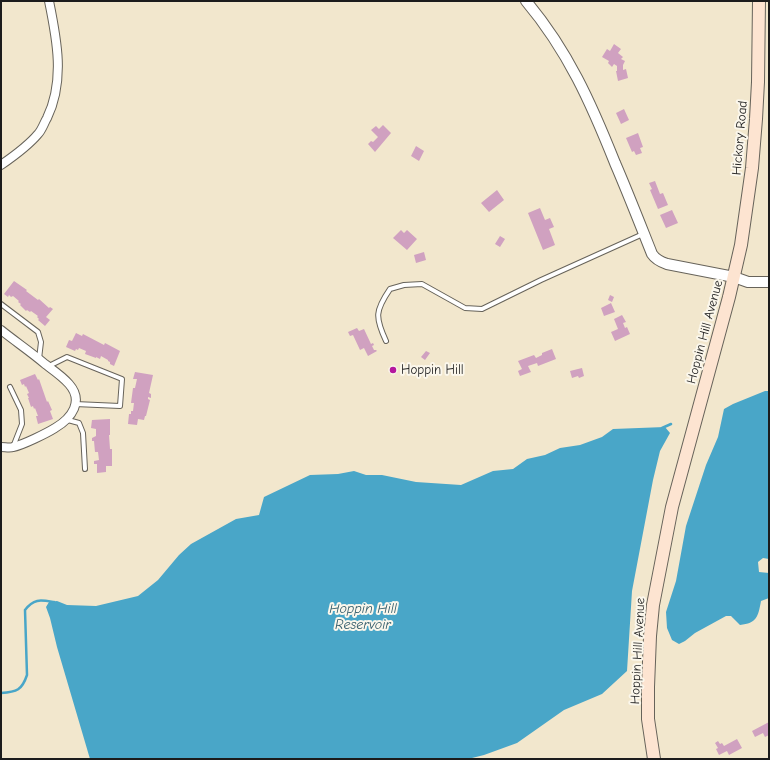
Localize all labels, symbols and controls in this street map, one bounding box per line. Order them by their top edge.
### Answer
street label: Hickory Road [729,100,751,176]
street label: Hoppin Hill Avenue [684,279,726,385]
place label: Hoppin Hill [401,362,464,378]
marker: Hoppin Hill [388,365,398,375]
street label: Hoppin Hill Avenue [627,597,649,705]
water label: Hoppin Hill Reservoir [329,601,397,634]

